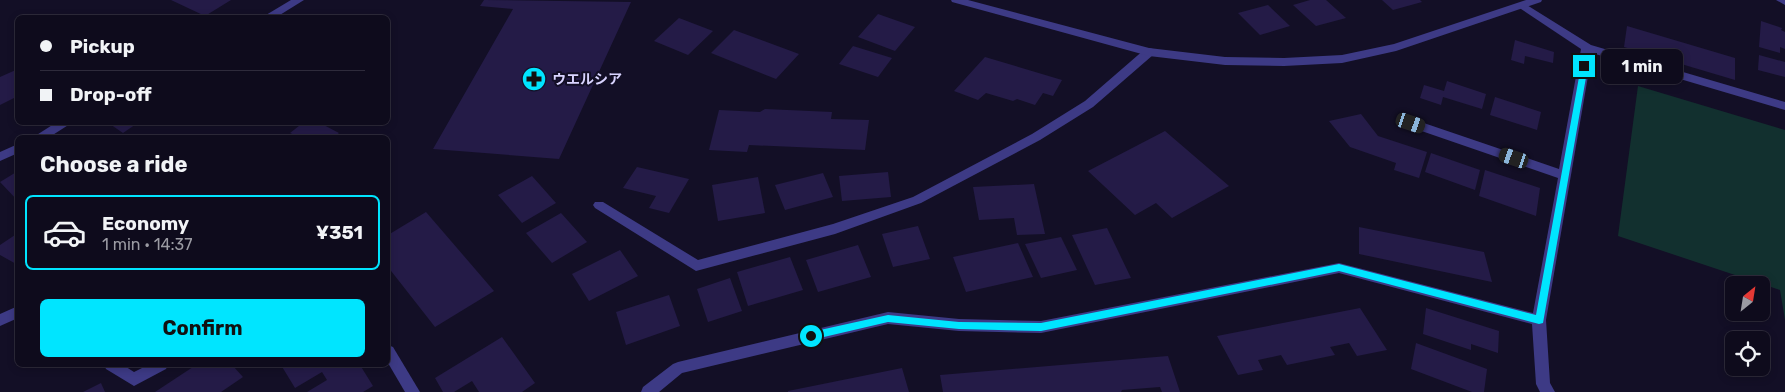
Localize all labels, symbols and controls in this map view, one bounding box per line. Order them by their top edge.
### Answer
text: Pickup [70,35,135,58]
callout: 1 min [1602,48,1684,84]
route end [1573,55,1595,77]
text: 1 min [1622,57,1662,76]
pharmacy icon: ウエルシア [521,66,547,92]
place label: ウエルシア [552,71,622,88]
text: Drop-off [70,83,152,106]
car [1394,111,1427,135]
car [1497,146,1530,170]
text: Choose a ride [40,151,187,178]
icon: car [42,210,87,255]
text: Economy [102,212,189,235]
text: ¥351 [316,221,363,244]
text: 1 min · 14:37 [102,235,192,254]
north arrow [1725,276,1770,321]
map controls [1725,276,1770,376]
button: Confirm [40,299,365,357]
route start [800,325,822,347]
button: locate [1725,331,1770,376]

